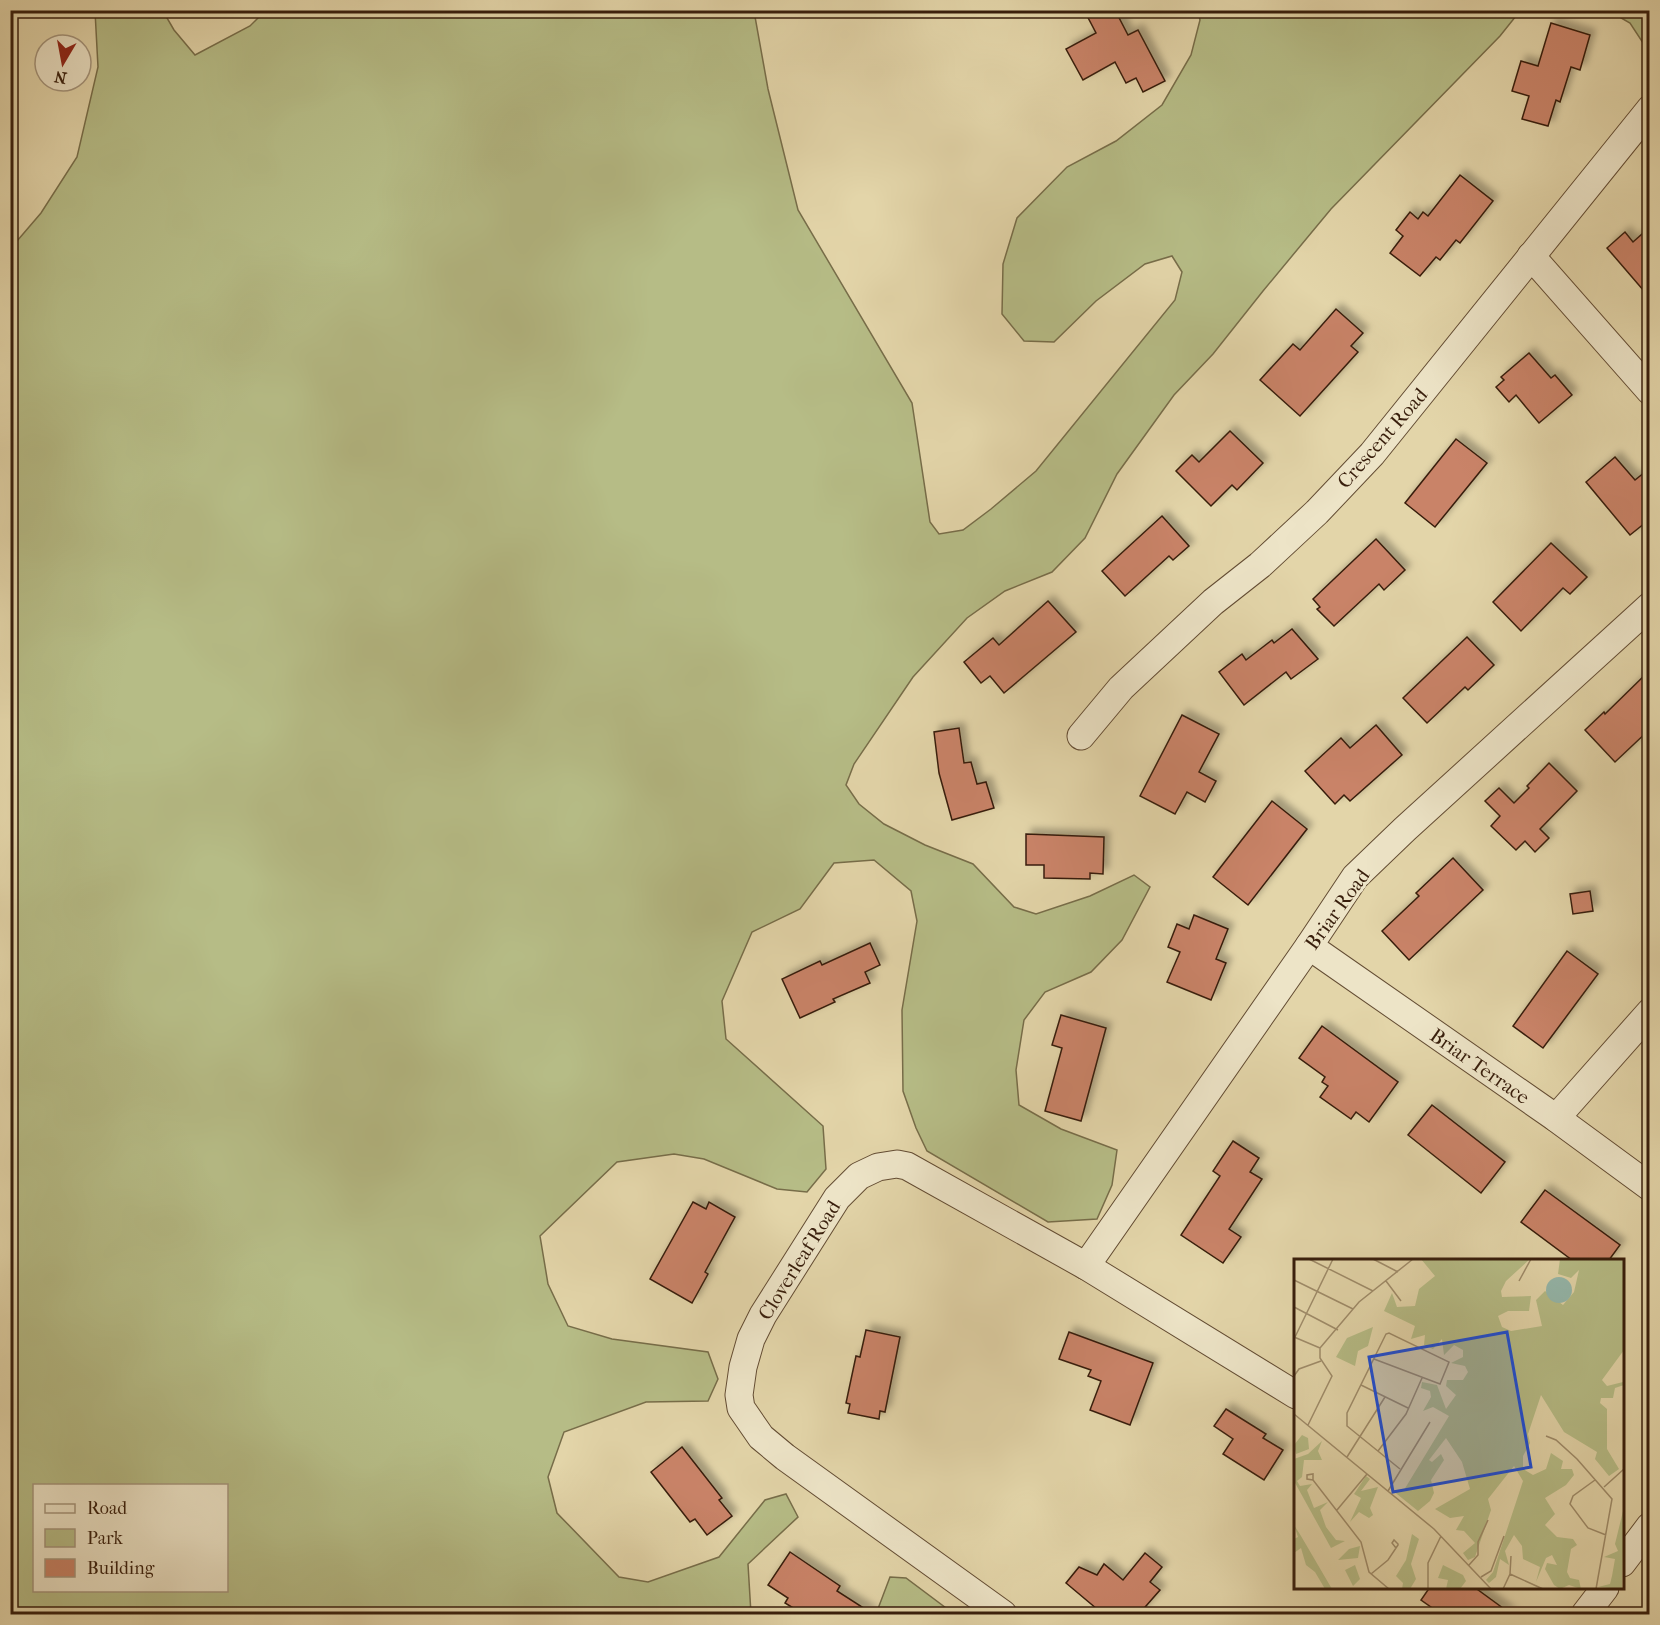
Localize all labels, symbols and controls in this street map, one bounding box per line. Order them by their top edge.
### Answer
north arrow [33,33,93,93]
text: N [52,67,68,88]
street label: Crescent Road [1333,383,1433,493]
street label: Briar Road [1300,864,1375,954]
street label: Briar Terrace [1426,1024,1534,1109]
street label: Cloverleaf Road [754,1195,846,1324]
inset map [1294,1259,1624,1589]
legend [33,1484,228,1592]
text: Road [87,1498,127,1519]
text: Park [87,1528,124,1549]
text: Building [87,1558,155,1579]

